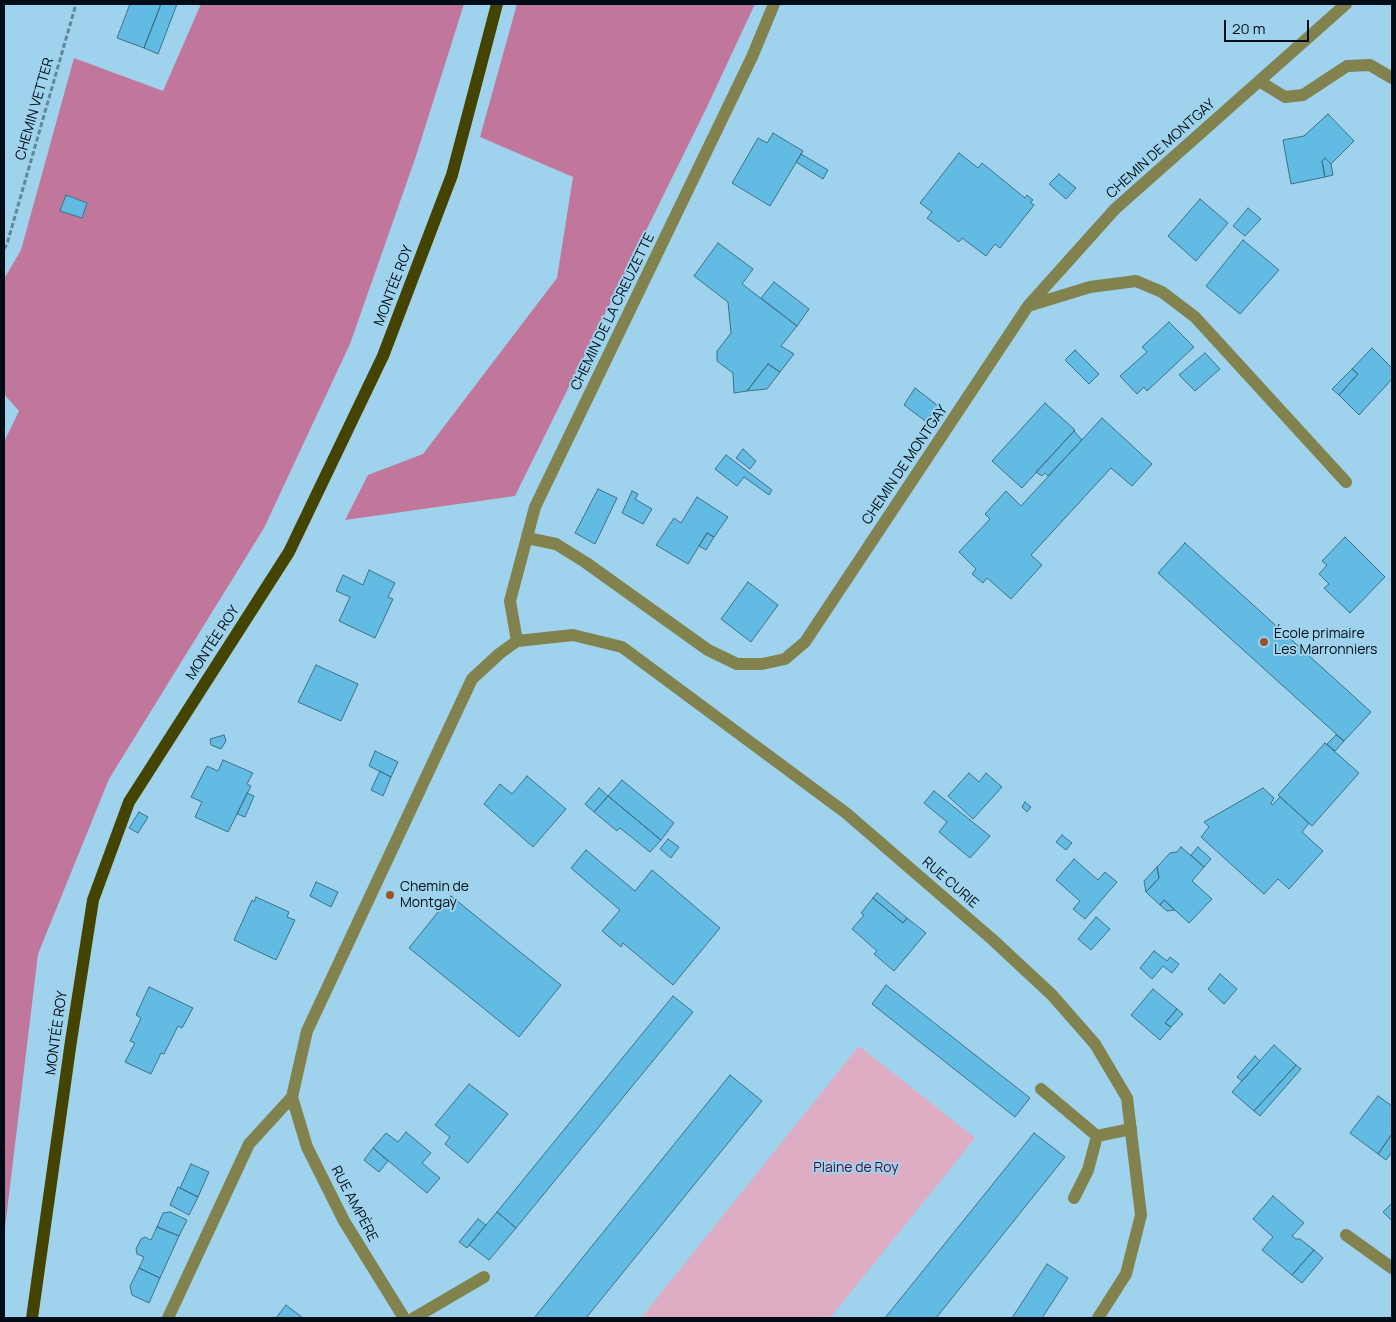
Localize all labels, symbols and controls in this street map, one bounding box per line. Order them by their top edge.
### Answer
scale bar [1226,10,1311,42]
text: 20 m [1232,18,1265,39]
street label: CHEMIN VETTER [12,56,58,162]
street label: CHEMIN DE MONTGAY [1103,96,1219,202]
street label: CHEMIN DE LA CREUZETTE [568,231,658,393]
street label: MONTÉE ROY [371,243,417,329]
street label: CHEMIN DE MONTGAY [859,402,951,528]
street label: MONTÉE ROY [183,603,243,683]
place label: École primaire Les Marronniers [1274,626,1377,658]
marker: École primaire Les Marronniers [1258,636,1270,648]
street label: RUE CURIE [918,854,982,912]
place label: Chemin de Montgay [400,879,469,912]
marker: Chemin de Montgay [384,889,396,901]
street label: MONTÉE ROY [43,990,71,1076]
park label: Plaine de Roy [813,1160,899,1176]
street label: RUE AMPÈRE [327,1163,381,1245]

